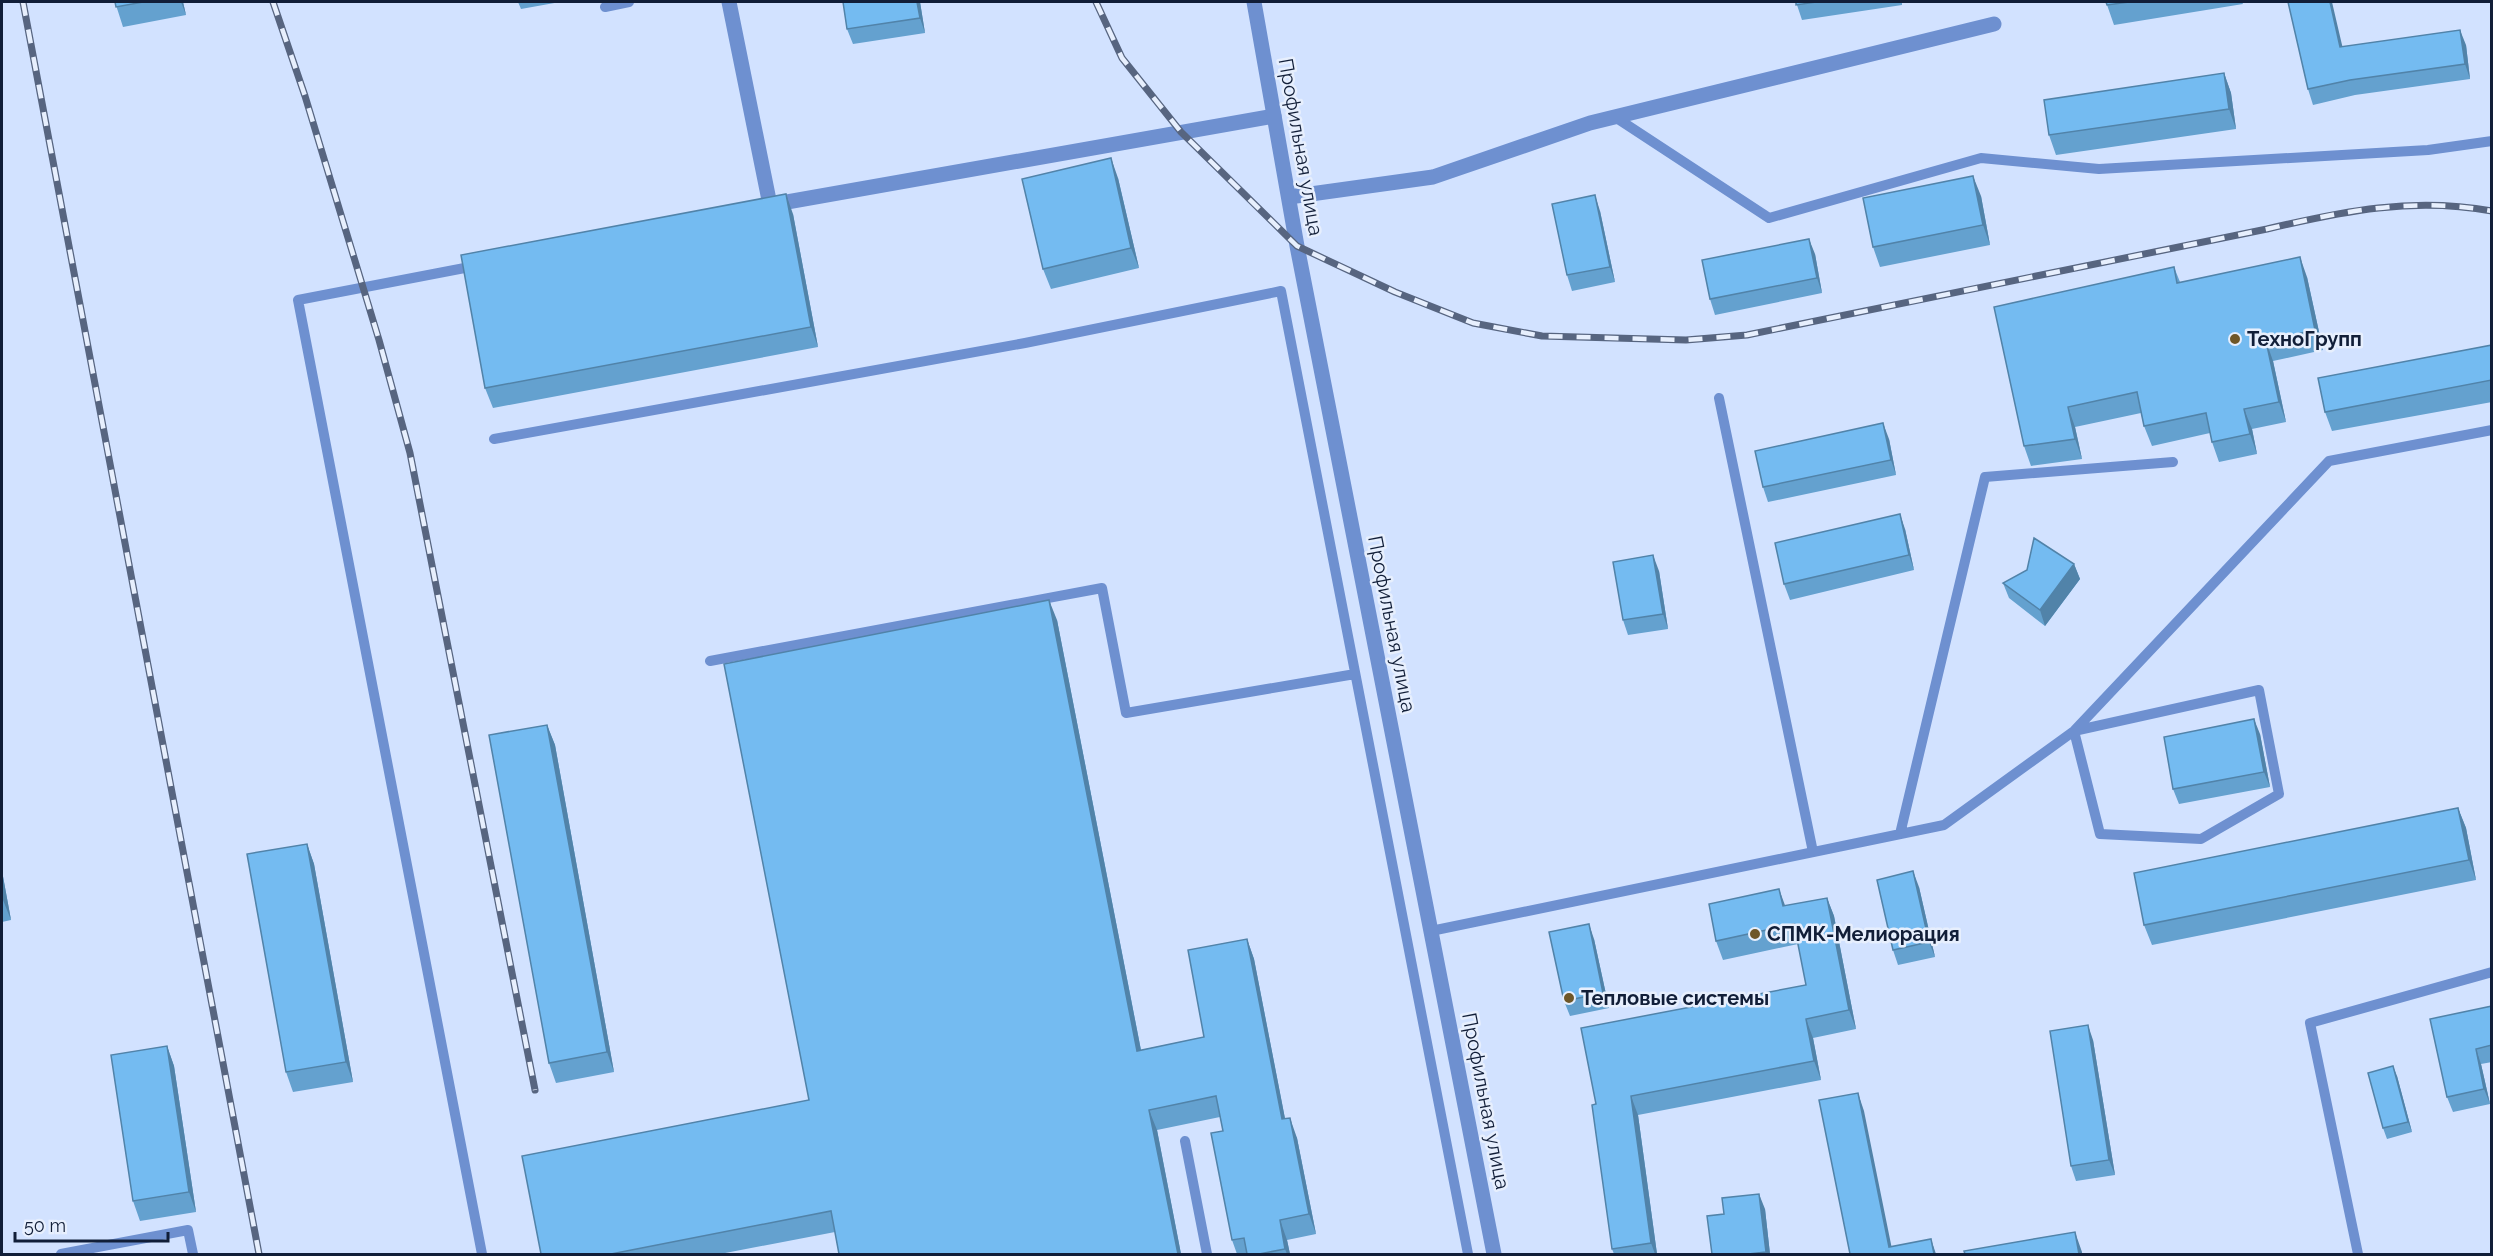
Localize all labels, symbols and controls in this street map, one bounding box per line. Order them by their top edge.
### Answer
street label: Профильная улица [1274,56,1328,238]
place label: ТехноГрупп [2247,327,2362,351]
marker: ТехноГрупп [2228,332,2242,346]
street label: Профильная улица [1363,534,1421,714]
place label: СПМК-Мелиорация [1767,922,1960,946]
marker: СПМК-Мелиорация [1748,927,1762,941]
place label: Тепловые системы [1581,986,1769,1010]
marker: Тепловые системы [1562,991,1576,1005]
street label: Профильная улица [1457,1011,1515,1191]
scale bar [15,1205,168,1243]
text: 50 m [24,1215,66,1236]

